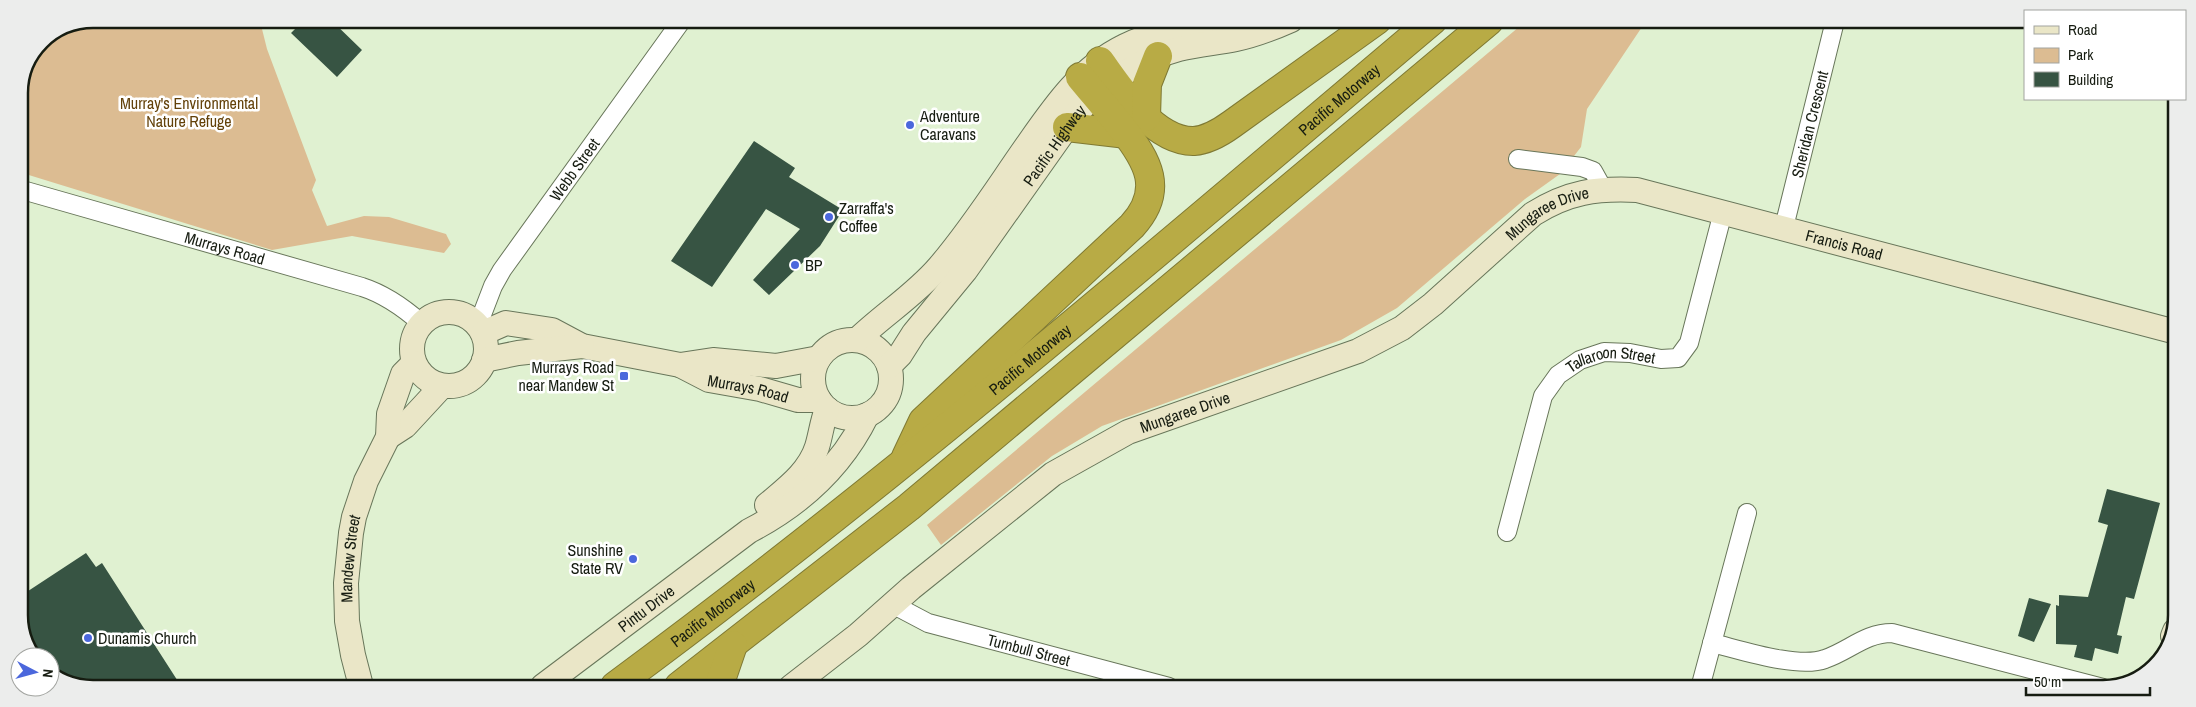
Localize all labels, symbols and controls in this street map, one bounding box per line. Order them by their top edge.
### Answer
legend [2024,10,2186,100]
text: Road [2068,19,2097,40]
text: Park [2068,44,2094,65]
street label: Pacific Motorway [1293,58,1385,140]
street label: Sheridan Crescent [1786,68,1833,180]
text: Building [2068,69,2113,90]
park label: Murray's Environmental Nature Refuge [120,92,258,132]
street label: Pacific Highway [1018,99,1091,190]
place label: Adventure Caravans [919,105,980,145]
marker: Adventure Caravans [904,119,916,131]
street label: Webb Street [544,133,605,205]
street label: Mungaree Drive [1500,181,1591,245]
place label: Zarraffa's Coffee [839,197,894,237]
marker: Zarraffa's Coffee [823,211,835,223]
street label: Francis Road [1803,224,1885,265]
street label: Murrays Road [182,226,267,270]
place label: BP [805,254,823,276]
marker: BP [789,259,801,271]
street label: Pacific Motorway [984,318,1076,400]
street label: Tallaroon Street [1561,341,1658,378]
place label: Murrays Road near Mandew St [518,356,614,396]
street label: Murrays Road [706,369,791,408]
marker: Murrays Road near Mandew St [618,370,630,382]
street label: Mungaree Drive [1137,386,1233,438]
street label: Mandew Street [335,511,365,603]
place label: Sunshine State RV [568,539,623,579]
marker: Sunshine State RV [627,553,639,565]
street label: Pacific Motorway [666,573,760,652]
street label: Pintu Drive [613,580,679,637]
place label: Dunamis Church [98,627,196,649]
street label: Turnbull Street [985,628,1073,671]
marker: Dunamis Church [82,632,94,644]
north arrow [10,647,60,697]
scale bar [2026,664,2150,696]
text: N [39,668,57,678]
text: 50 m [2034,671,2061,692]

